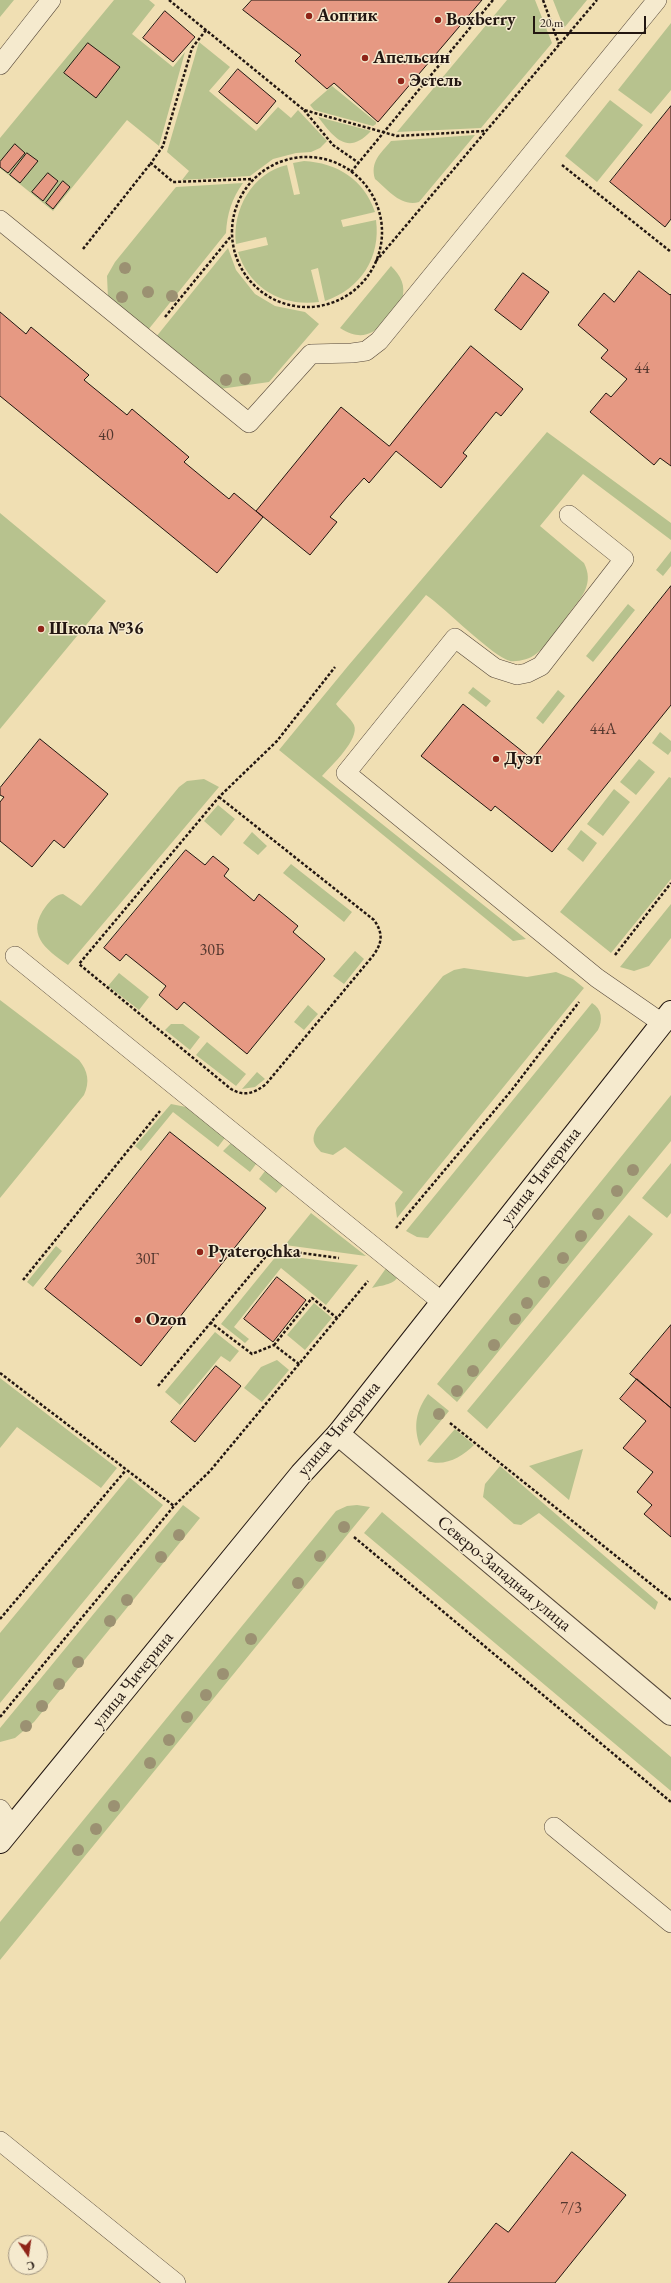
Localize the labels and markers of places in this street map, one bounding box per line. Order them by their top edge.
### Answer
place label: Аоптик [317,5,378,27]
place label: Boxberry [446,9,516,31]
marker: Аоптик [304,11,314,21]
marker: Boxberry [433,15,443,25]
place label: Апельсин [373,47,450,69]
marker: Апельсин [360,53,370,63]
place label: Эстель [409,70,462,92]
marker: Эстель [396,76,406,86]
place label: Школа №36 [49,618,143,640]
marker: Школа №36 [36,624,46,634]
place label: Дуэт [504,748,541,770]
marker: Дуэт [491,754,501,764]
place label: Pyaterochka [208,1241,301,1263]
marker: Pyaterochka [195,1247,205,1257]
place label: Ozon [146,1309,187,1331]
marker: Ozon [133,1315,143,1325]

